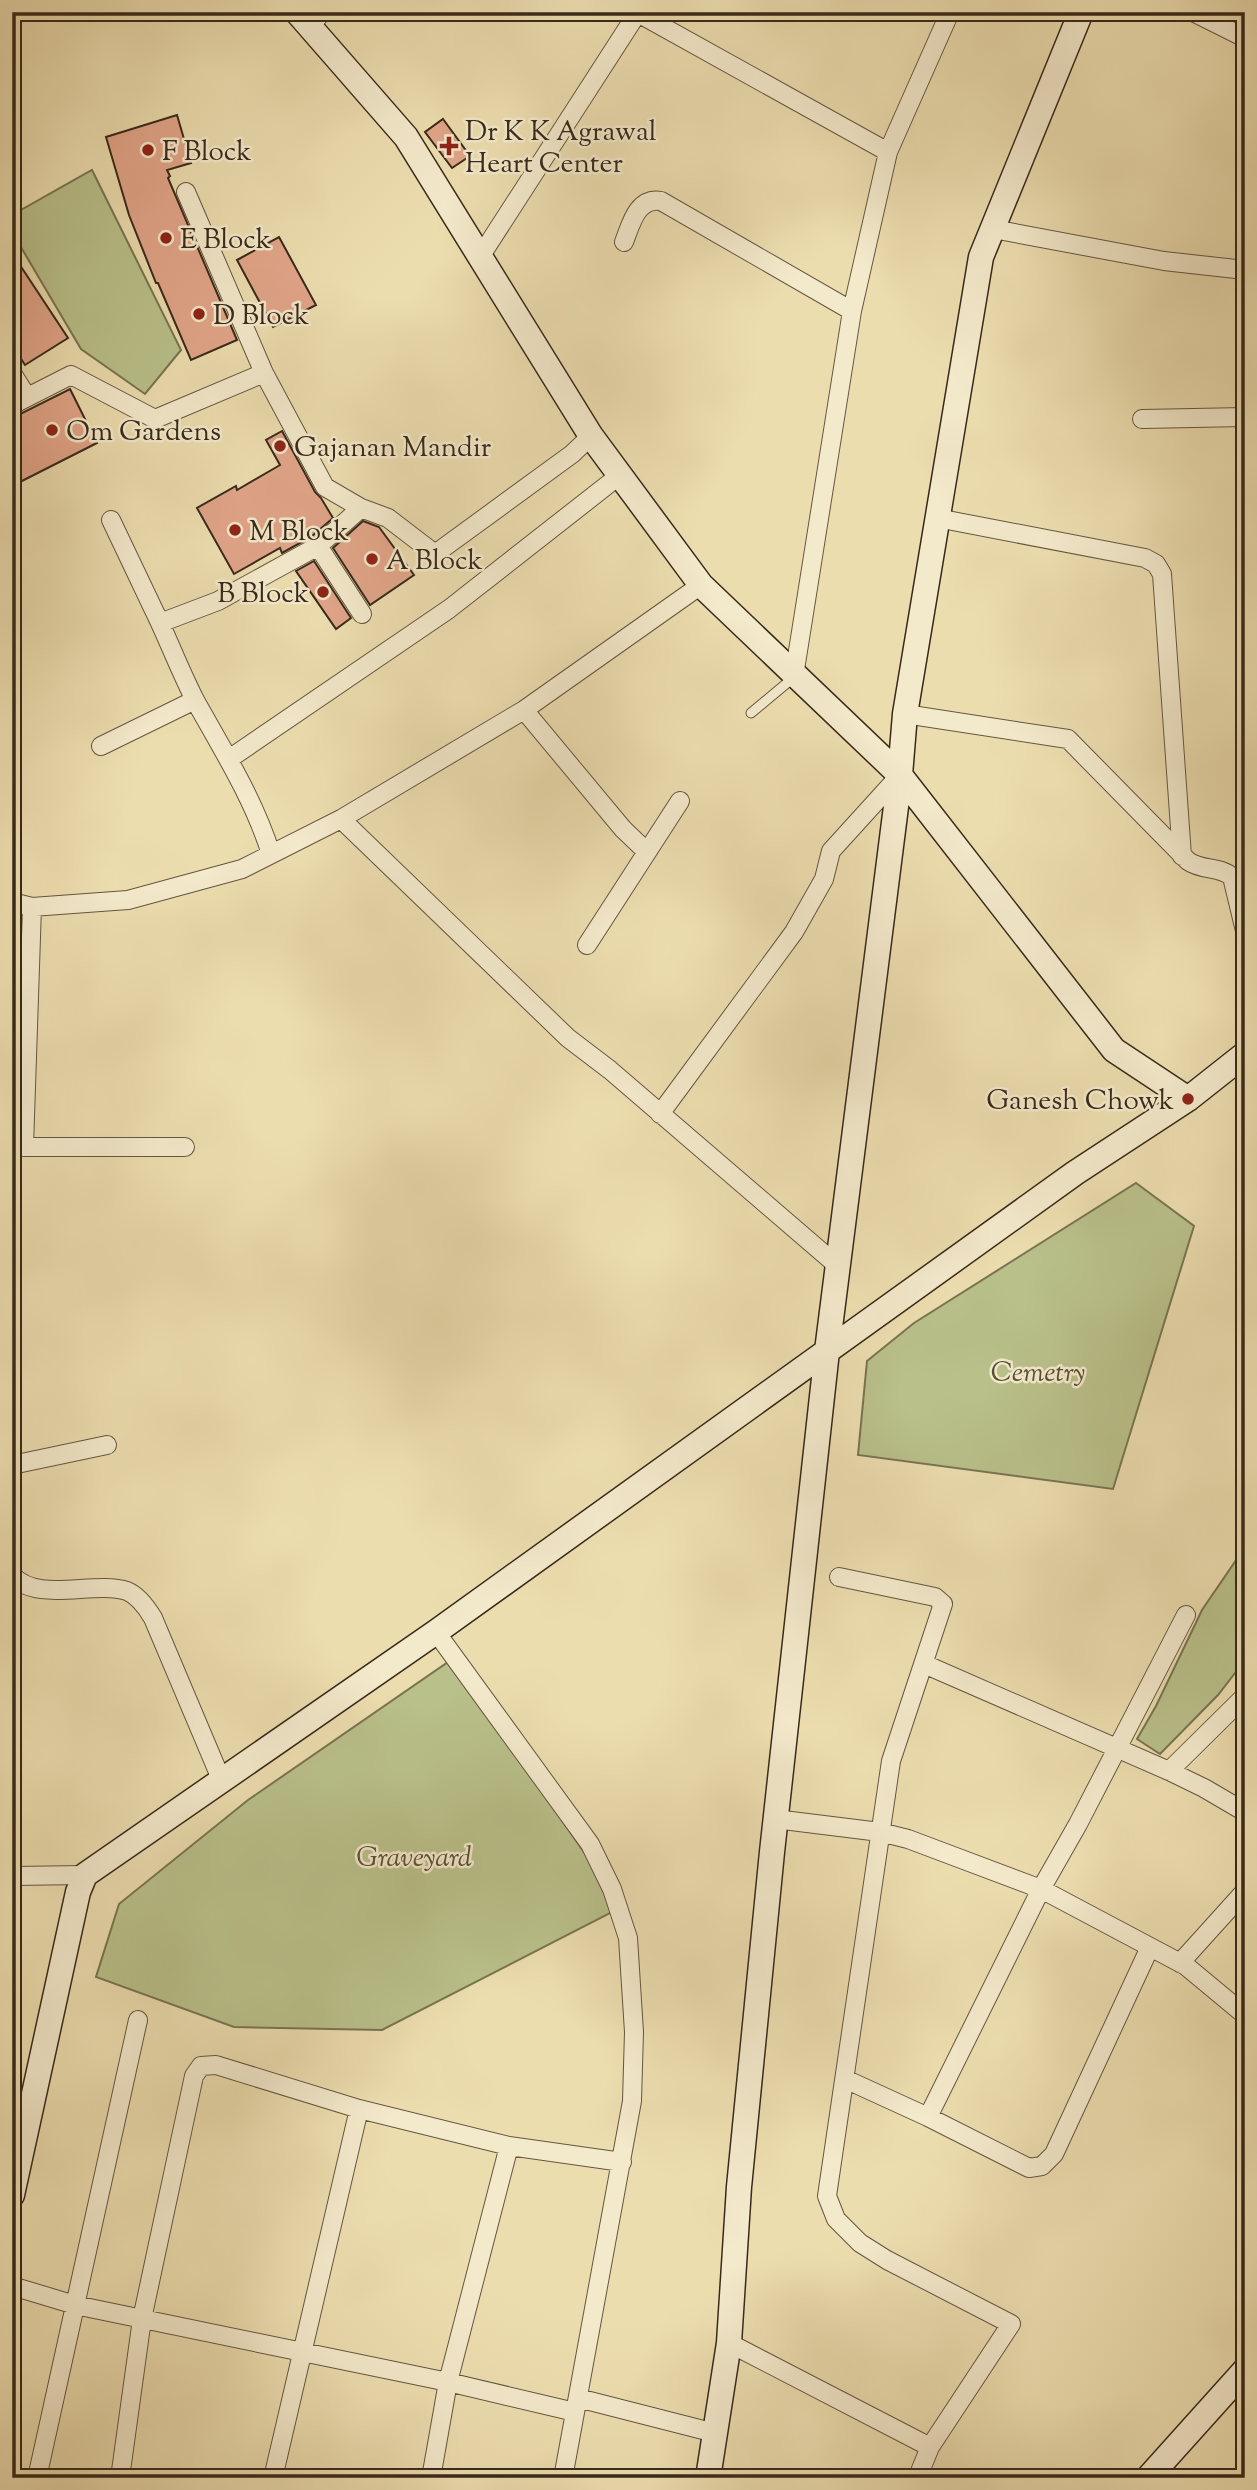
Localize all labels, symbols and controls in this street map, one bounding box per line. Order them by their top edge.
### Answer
place label: Dr K K Agrawal Heart Center [465,113,657,185]
place label: F Block [162,133,252,173]
marker: Dr K K Agrawal Heart Center [439,136,459,156]
marker: F Block [140,142,156,158]
place label: E Block [180,221,271,261]
marker: E Block [158,230,174,246]
place label: D Block [213,297,309,337]
marker: D Block [191,306,207,322]
place label: Om Gardens [66,413,221,453]
marker: Om Gardens [44,422,60,438]
place label: Gajanan Mandir [294,429,492,469]
marker: Gajanan Mandir [272,438,288,454]
place label: M Block [249,513,349,553]
marker: M Block [227,522,243,538]
place label: A Block [386,542,483,582]
marker: A Block [364,551,380,567]
place label: B Block [217,575,309,615]
marker: B Block [315,584,331,600]
place label: Ganesh Chowk [986,1082,1174,1122]
marker: Ganesh Chowk [1180,1091,1196,1107]
park label: Cemetry [991,1354,1085,1394]
park label: Graveyard [356,1839,472,1879]

